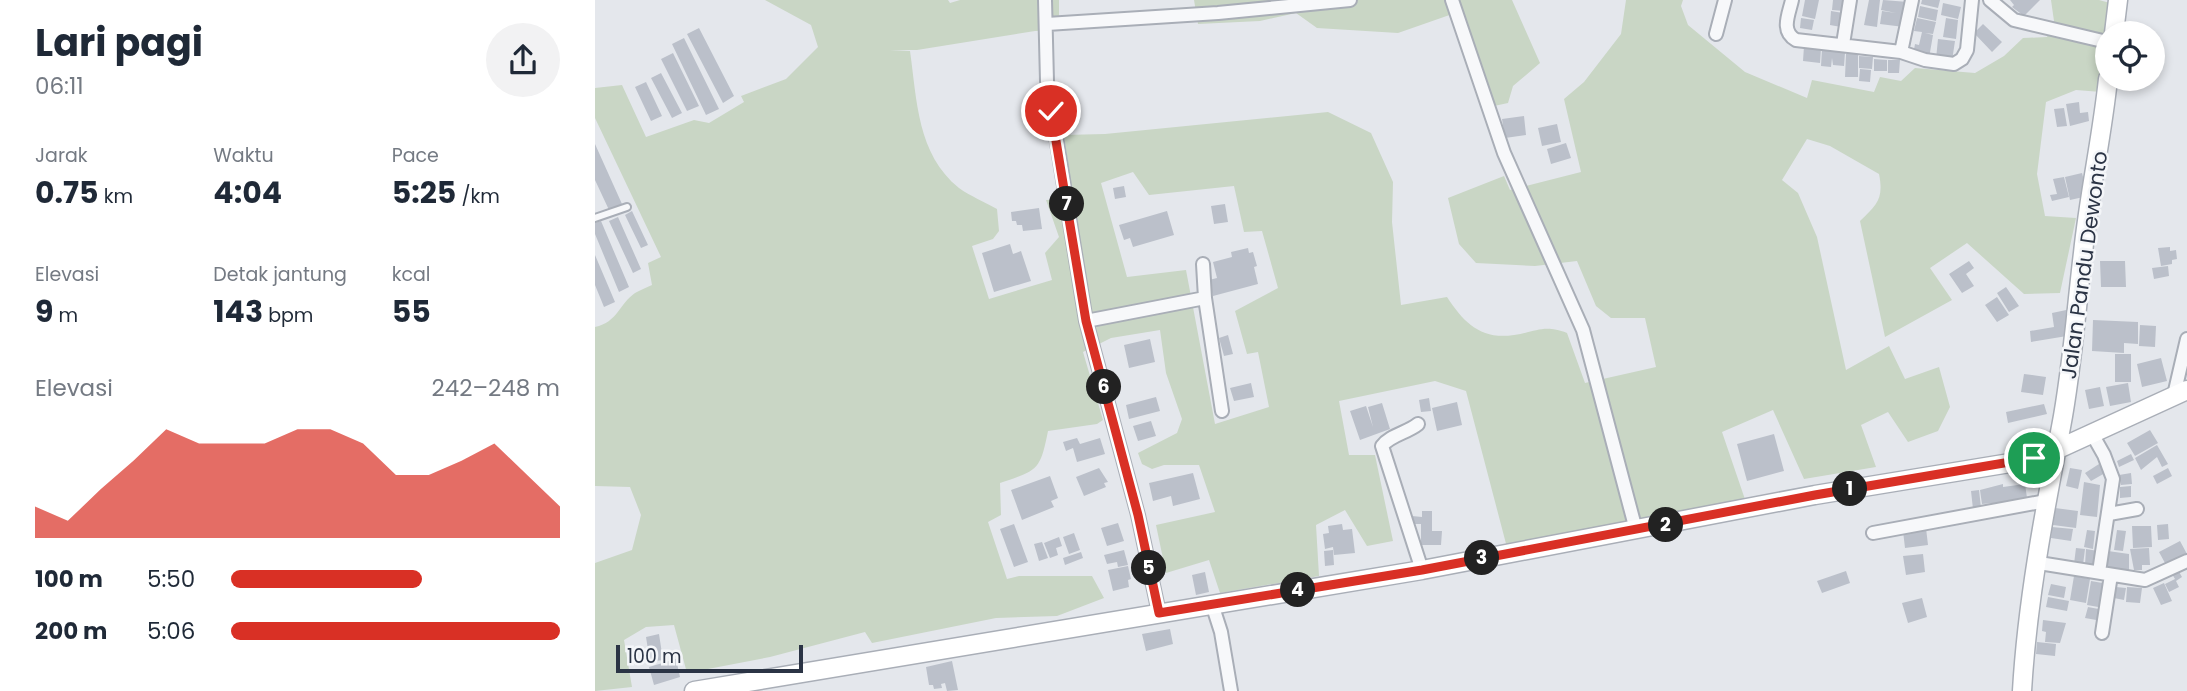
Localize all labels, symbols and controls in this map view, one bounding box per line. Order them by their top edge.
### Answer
text: Lari pagi [35,16,203,69]
map controls [2095,21,2165,91]
button: locate [2095,21,2165,91]
button: share [486,23,560,97]
text: 06:11 [35,70,84,102]
pin [1021,81,1081,141]
icon: check [1032,92,1070,130]
text: Jarak [35,142,88,169]
text: Waktu [213,142,274,169]
text: Pace [392,142,439,169]
street label: Jalan Pandu Dewonto [2054,149,2114,381]
text: 0.75 [35,171,99,214]
text: 4:04 [213,171,282,214]
text: 5:25 [392,171,456,214]
text: km [99,183,133,210]
text: /km [456,183,500,210]
pin: 7 [1049,186,1085,222]
text: 7 [1061,190,1072,217]
text: Elevasi [35,261,99,288]
text: Detak jantung [213,261,347,288]
text: kcal [392,261,431,288]
text: 9 [35,290,53,333]
text: 143 [213,290,263,333]
text: 55 [392,290,431,333]
text: m [53,302,78,329]
text: bpm [263,302,313,329]
pin: 6 [1086,370,1121,404]
text: Elevasi [35,372,113,404]
text: 242–248 m [431,372,560,404]
text: 6 [1097,373,1110,400]
pin [2004,428,2064,488]
icon: arrive [2015,439,2053,477]
pin: 1 [1833,472,1867,506]
text: 1 [1846,475,1853,502]
pin: 2 [1649,508,1683,542]
text: 2 [1660,511,1671,538]
pin: 3 [1465,540,1499,576]
text: 3 [1476,544,1487,571]
pin: 5 [1131,550,1167,586]
text: 5 [1142,554,1155,581]
text: 100 m [35,563,103,595]
text: 5:50 [147,563,195,595]
pin: 4 [1281,572,1315,608]
text: 4 [1291,576,1304,603]
text: 200 m [35,615,107,647]
text: 5:06 [147,615,195,647]
scale bar [616,642,803,674]
text: 100 m [627,643,682,670]

